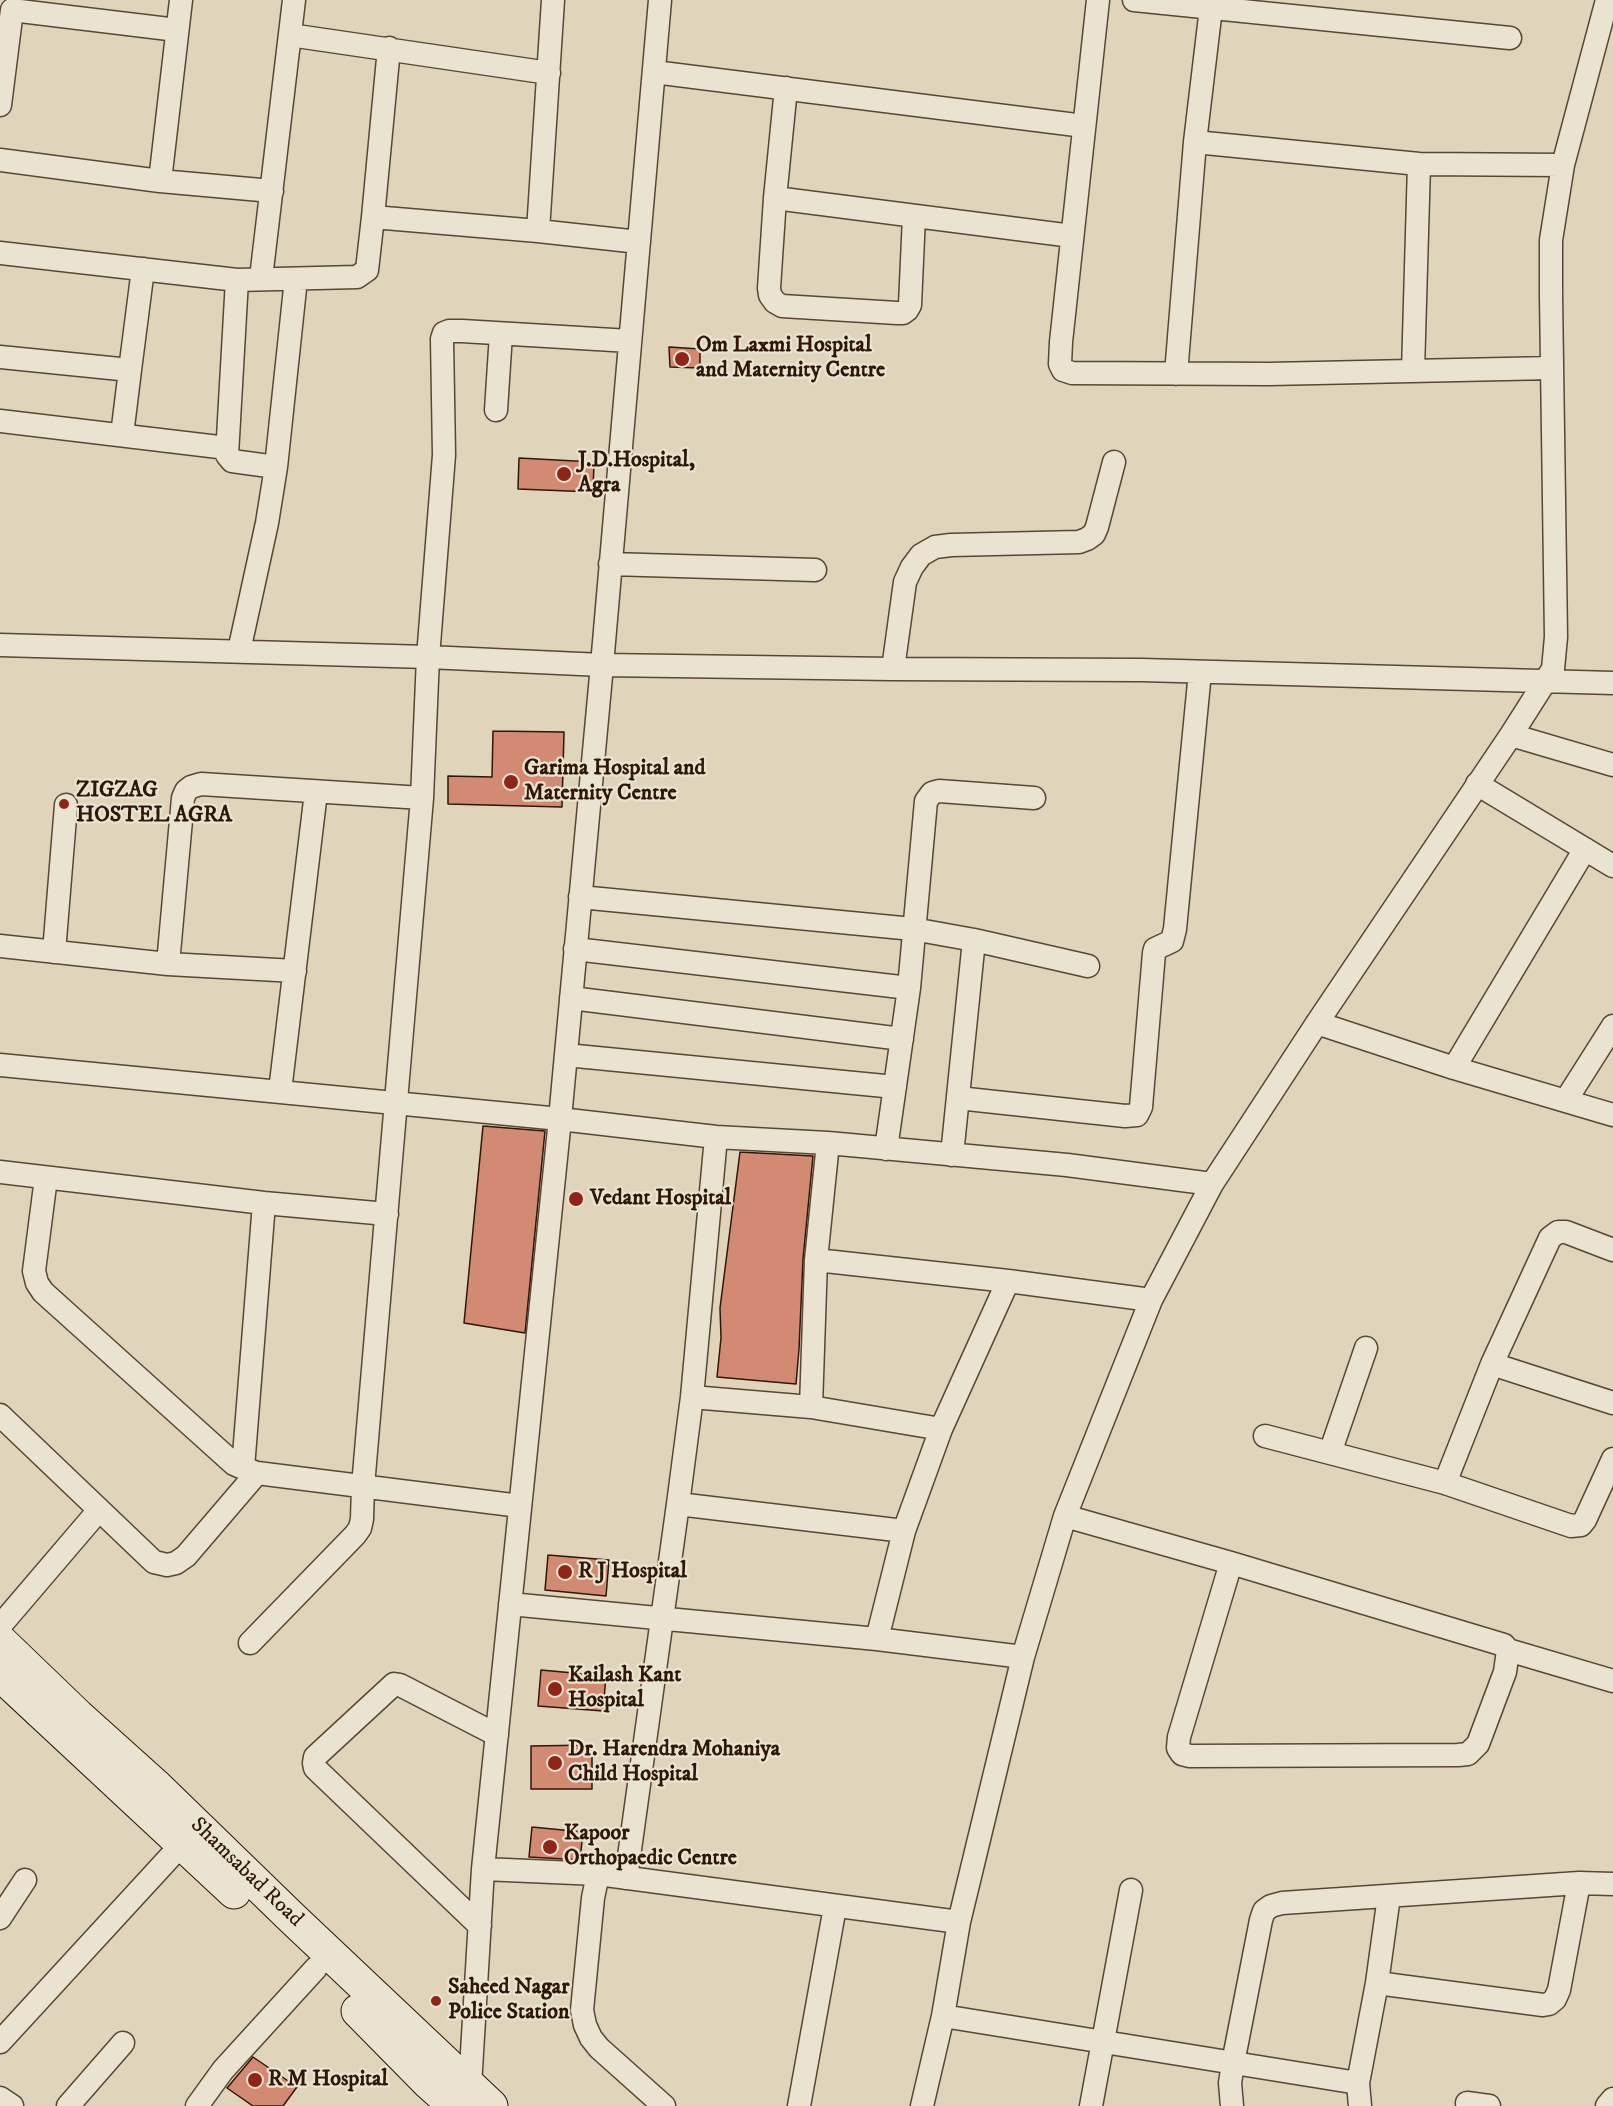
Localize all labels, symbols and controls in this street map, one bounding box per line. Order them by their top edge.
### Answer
place label: Om Laxmi Hospital and Maternity Centre [696,333,885,384]
marker: Om Laxmi Hospital and Maternity Centre [673,350,691,368]
place label: J.D.Hospital, Agra [578,448,695,500]
marker: J.D.Hospital, Agra [555,465,573,483]
place label: Garima Hospital and Maternity Centre [524,756,705,807]
marker: Garima Hospital and Maternity Centre [502,773,520,791]
place label: ZIGZAG HOSTEL AGRA [76,778,232,830]
marker: ZIGZAG HOSTEL AGRA [57,797,71,811]
place label: Vedant Hospital [590,1186,731,1212]
marker: Vedant Hospital [567,1190,585,1208]
place label: R J Hospital [578,1559,687,1585]
marker: R J Hospital [556,1563,574,1581]
place label: Kailash Kant Hospital [568,1663,681,1714]
marker: Kailash Kant Hospital [546,1680,564,1698]
place label: Dr. Harendra Mohaniya Child Hospital [568,1737,780,1789]
marker: Dr. Harendra Mohaniya Child Hospital [546,1754,564,1772]
street label: Shamsabad Road [184,1813,308,1933]
place label: Kapoor Orthopaedic Centre [564,1821,737,1873]
marker: Kapoor Orthopaedic Centre [541,1838,559,1856]
place label: Saheed Nagar Police Station [448,1975,569,2026]
marker: Saheed Nagar Police Station [429,1994,443,2008]
place label: R M Hospital [268,2067,388,2093]
marker: R M Hospital [246,2071,264,2089]

